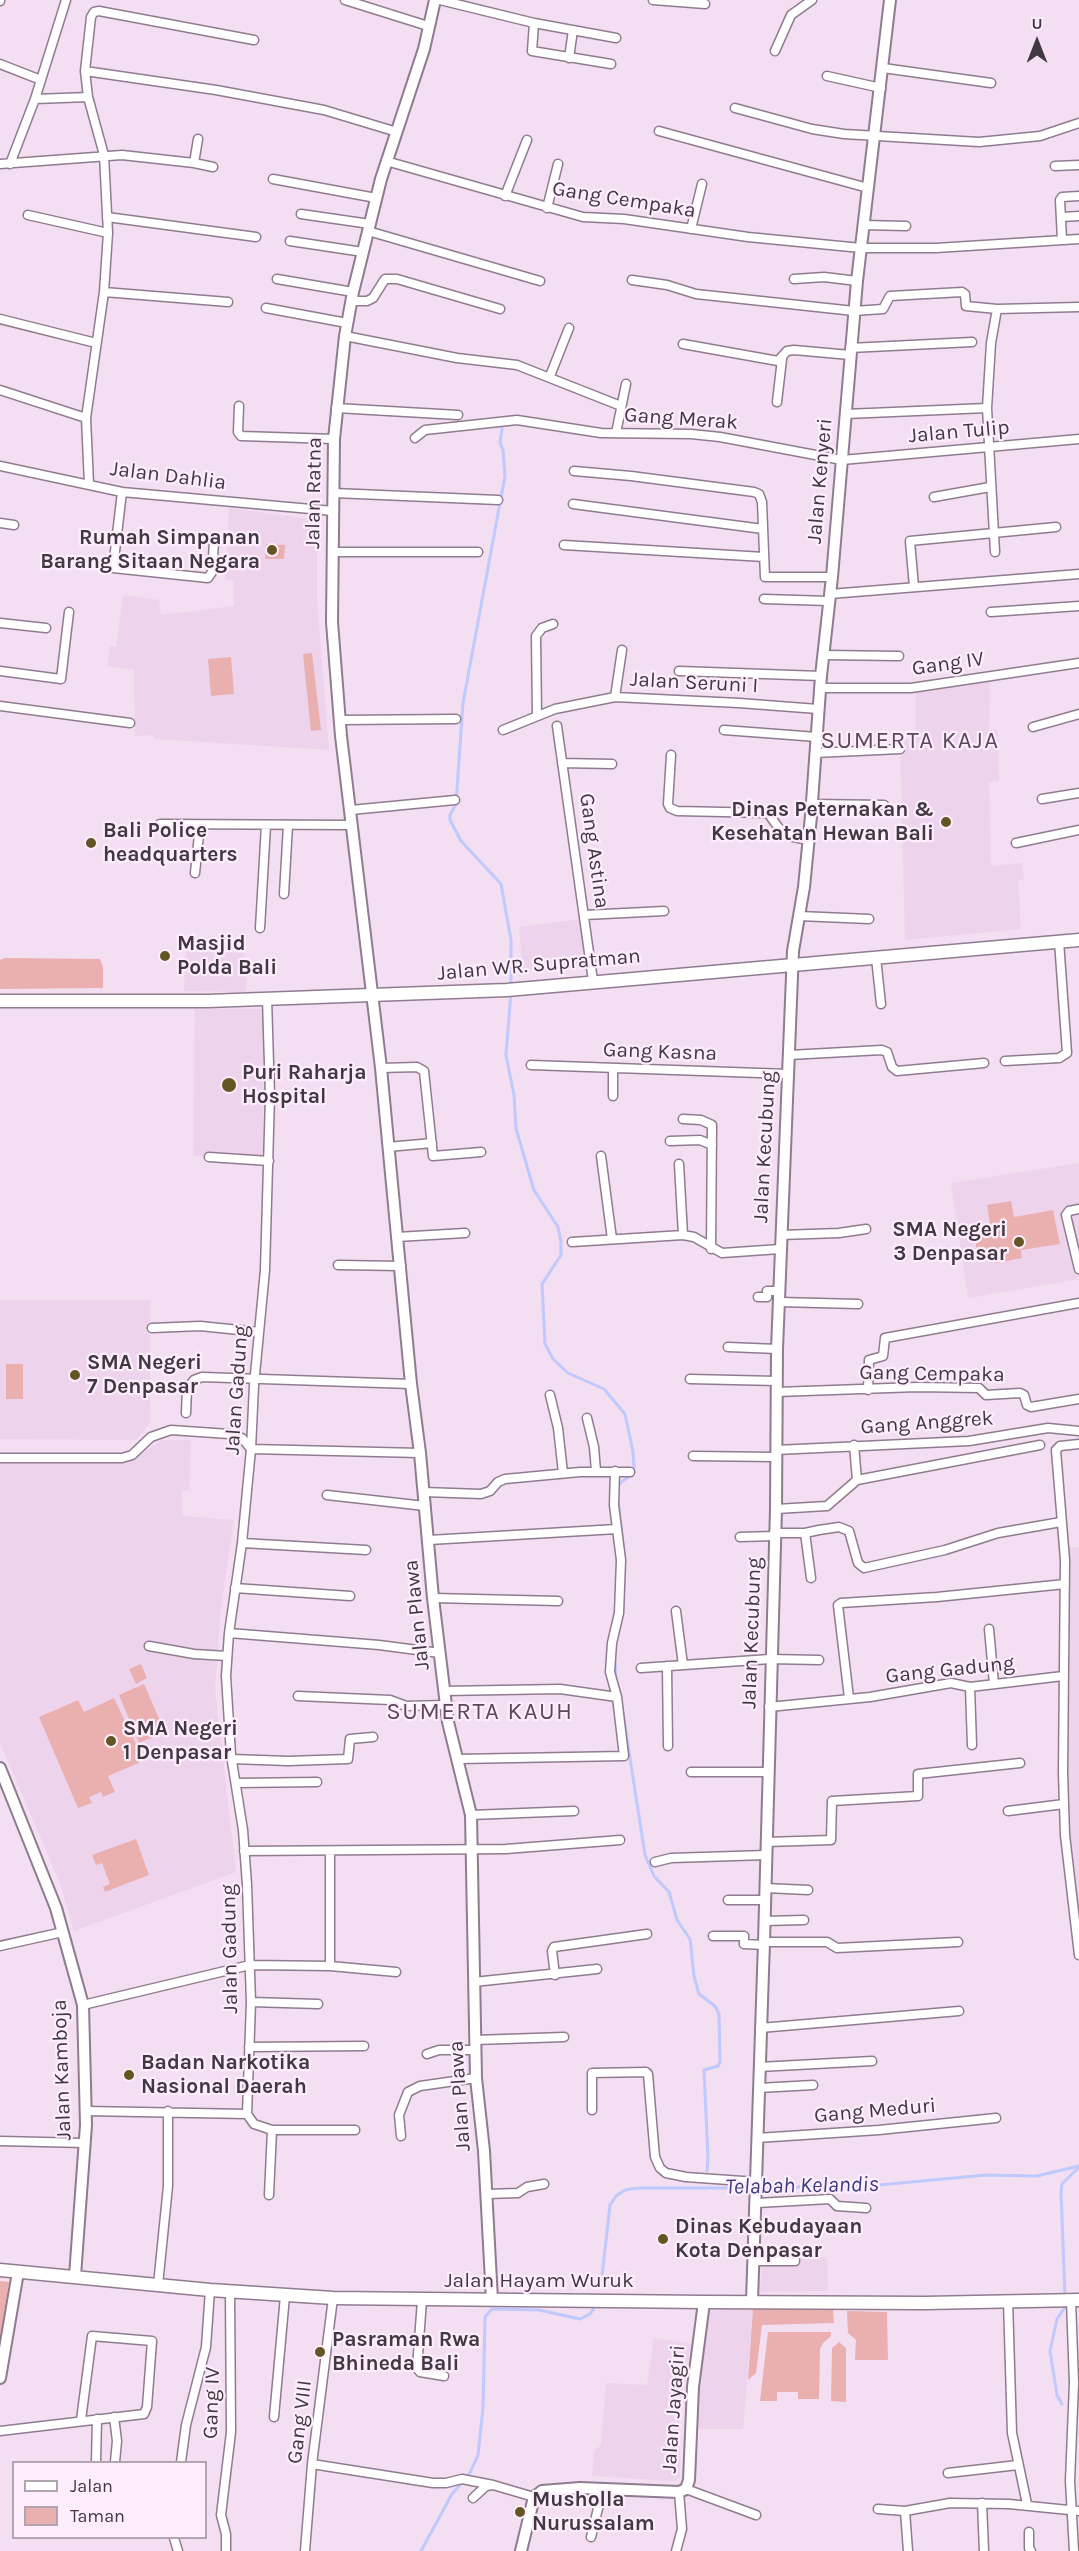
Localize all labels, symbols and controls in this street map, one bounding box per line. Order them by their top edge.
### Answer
north arrow [1007,12,1067,72]
text: U [1031,14,1043,33]
street label: Gang Cempaka [550,176,698,224]
street label: Gang Merak [623,402,739,436]
street label: Jalan Tulip [907,415,1011,449]
street label: Jalan Kenyeri [802,417,838,545]
street label: Jalan Ratna [300,437,328,549]
street label: Jalan Dahlia [108,456,228,496]
place label: Rumah Simpanan Barang Sitaan Negara [40,525,260,575]
marker: Rumah Simpanan Barang Sitaan Negara [265,543,279,557]
street label: Gang IV [910,646,986,682]
street label: Jalan Seruni I [629,667,759,699]
district label: SUMERTA KAJA [820,727,1000,755]
street label: Gang Astina [573,792,615,910]
place label: Dinas Peternakan & Kesehatan Hewan Bali [711,797,934,847]
marker: Dinas Peternakan & Kesehatan Hewan Bali [939,815,953,829]
place label: Bali Police headquarters [103,818,238,868]
marker: Bali Police headquarters [84,836,98,850]
place label: Masjid Polda Bali [177,931,277,981]
street label: Jalan WR. Supratman [436,944,642,986]
marker: Masjid Polda Bali [158,949,172,963]
street label: Gang Kasna [603,1037,717,1067]
place label: Puri Raharja Hospital [242,1060,367,1110]
street label: Jalan Kecubung [748,1070,782,1224]
marker: Puri Raharja Hospital [220,1076,238,1094]
place label: SMA Negeri 3 Denpasar [892,1217,1007,1267]
marker: SMA Negeri 3 Denpasar [1012,1235,1026,1249]
street label: Jalan Gadung [220,1324,254,1456]
place label: SMA Negeri 7 Denpasar [87,1350,202,1400]
street label: Gang Cempaka [859,1360,1005,1388]
marker: SMA Negeri 7 Denpasar [68,1368,82,1382]
street label: Gang Anggrek [860,1406,994,1440]
street label: Jalan Kecubung [737,1557,767,1709]
street label: Jalan Plawa [399,1558,435,1672]
street label: Gang Gadung [884,1651,1016,1689]
district label: SUMERTA KAUH [386,1698,574,1726]
place label: SMA Negeri 1 Denpasar [123,1716,238,1766]
marker: SMA Negeri 1 Denpasar [104,1734,118,1748]
street label: Jalan Gadung [216,1884,244,2014]
street label: Jalan Kamboja [47,1999,77,2141]
street label: Jalan Plawa [444,2040,476,2152]
place label: Badan Narkotika Nasional Daerah [141,2050,310,2100]
marker: Badan Narkotika Nasional Daerah [122,2068,136,2082]
street label: Gang Meduri [813,2093,937,2129]
water label: Telabah Kelandis [725,2171,879,2201]
place label: Dinas Kebudayaan Kota Denpasar [675,2214,862,2264]
marker: Dinas Kebudayaan Kota Denpasar [656,2232,670,2246]
street label: Jalan Hayam Wuruk [444,2268,634,2294]
place label: Pasraman Rwa Bhineda Bali [332,2327,480,2377]
street label: Jalan Jayagiri [657,2344,691,2474]
marker: Pasraman Rwa Bhineda Bali [313,2345,327,2359]
street label: Gang IV [198,2366,226,2440]
street label: Gang VIII [282,2379,318,2465]
legend [12,2461,207,2539]
text: Jalan [70,2475,113,2497]
place label: Musholla Nurussalam [532,2487,655,2537]
text: Taman [70,2505,125,2527]
marker: Musholla Nurussalam [513,2505,527,2519]

